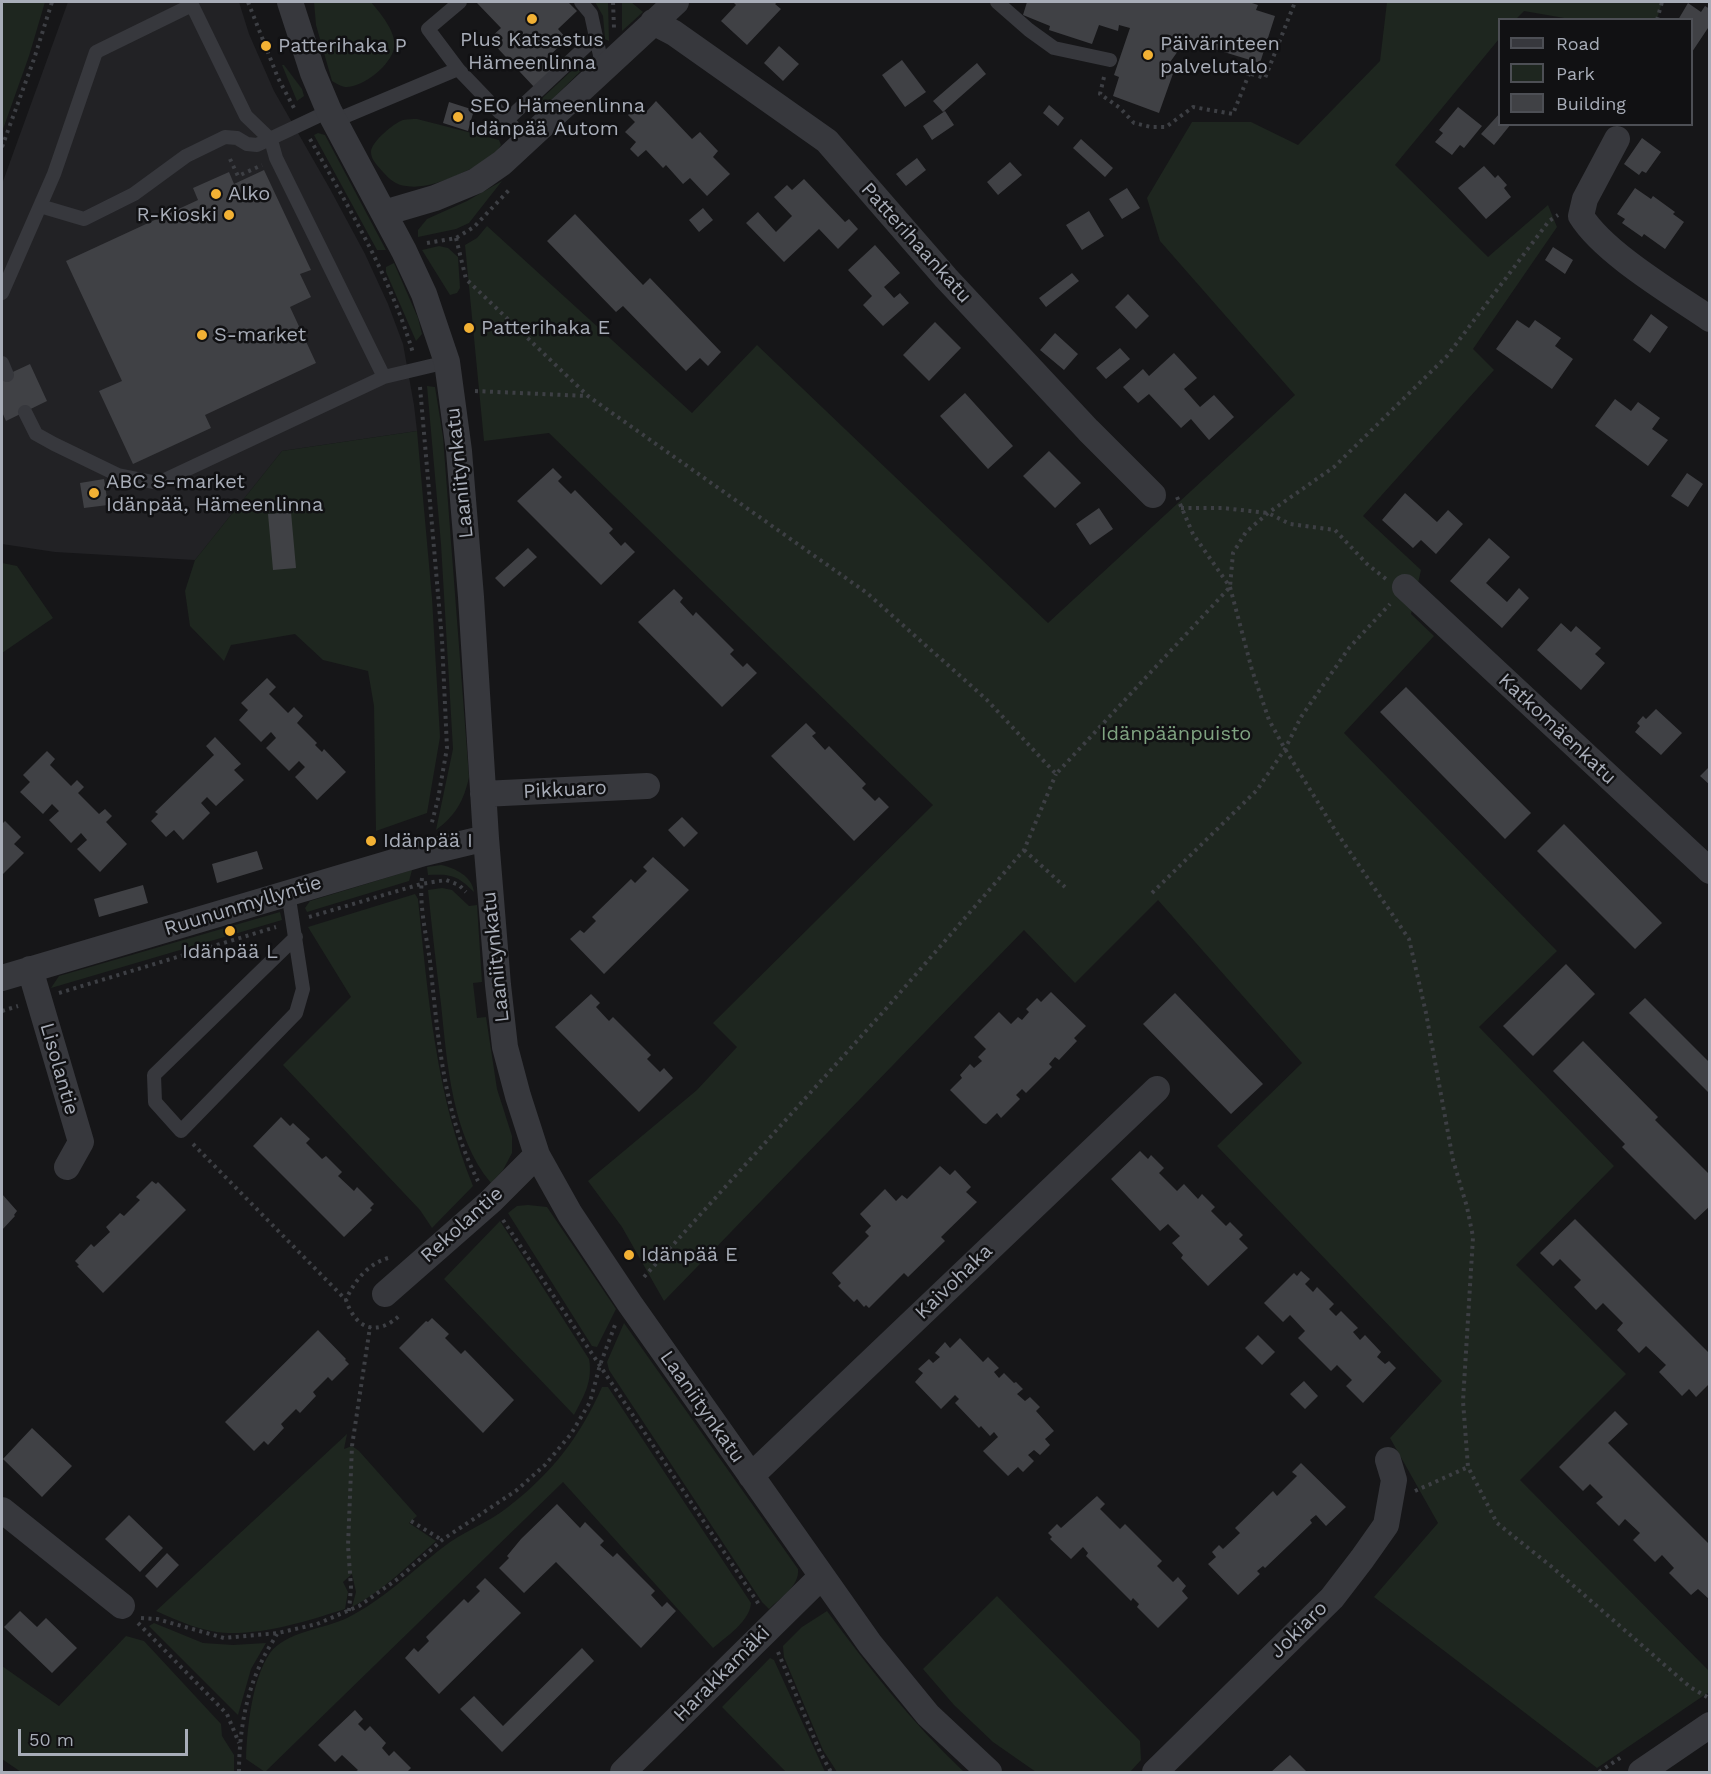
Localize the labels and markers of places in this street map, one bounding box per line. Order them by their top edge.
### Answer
marker: Plus Katsastus Hämeenlinna [525,12,539,26]
place label: Plus Katsastus Hämeenlinna [460,28,604,75]
place label: Päivärinteen palvelutalo [1160,32,1280,79]
place label: Patterihaka P [278,34,407,58]
marker: Patterihaka P [259,39,273,53]
marker: Päivärinteen palvelutalo [1141,48,1155,62]
place label: SEO Hämeenlinna Idänpää Autom [470,94,645,141]
marker: SEO Hämeenlinna Idänpää Autom [451,110,465,124]
place label: Alko [228,182,270,206]
marker: Alko [209,187,223,201]
place label: R-Kioski [137,203,217,227]
marker: R-Kioski [222,208,236,222]
place label: Patterihaka E [481,316,610,340]
marker: Patterihaka E [462,321,476,335]
place label: S-market [214,323,306,347]
marker: S-market [195,328,209,342]
place label: ABC S-market Idänpää, Hämeenlinna [106,470,323,517]
marker: ABC S-market Idänpää, Hämeenlinna [87,486,101,500]
place label: Idänpää I [383,829,473,853]
marker: Idänpää I [364,834,378,848]
marker: Idänpää L [223,924,237,938]
place label: Idänpää L [182,940,278,964]
place label: Idänpää E [641,1243,738,1267]
marker: Idänpää E [622,1248,636,1262]

